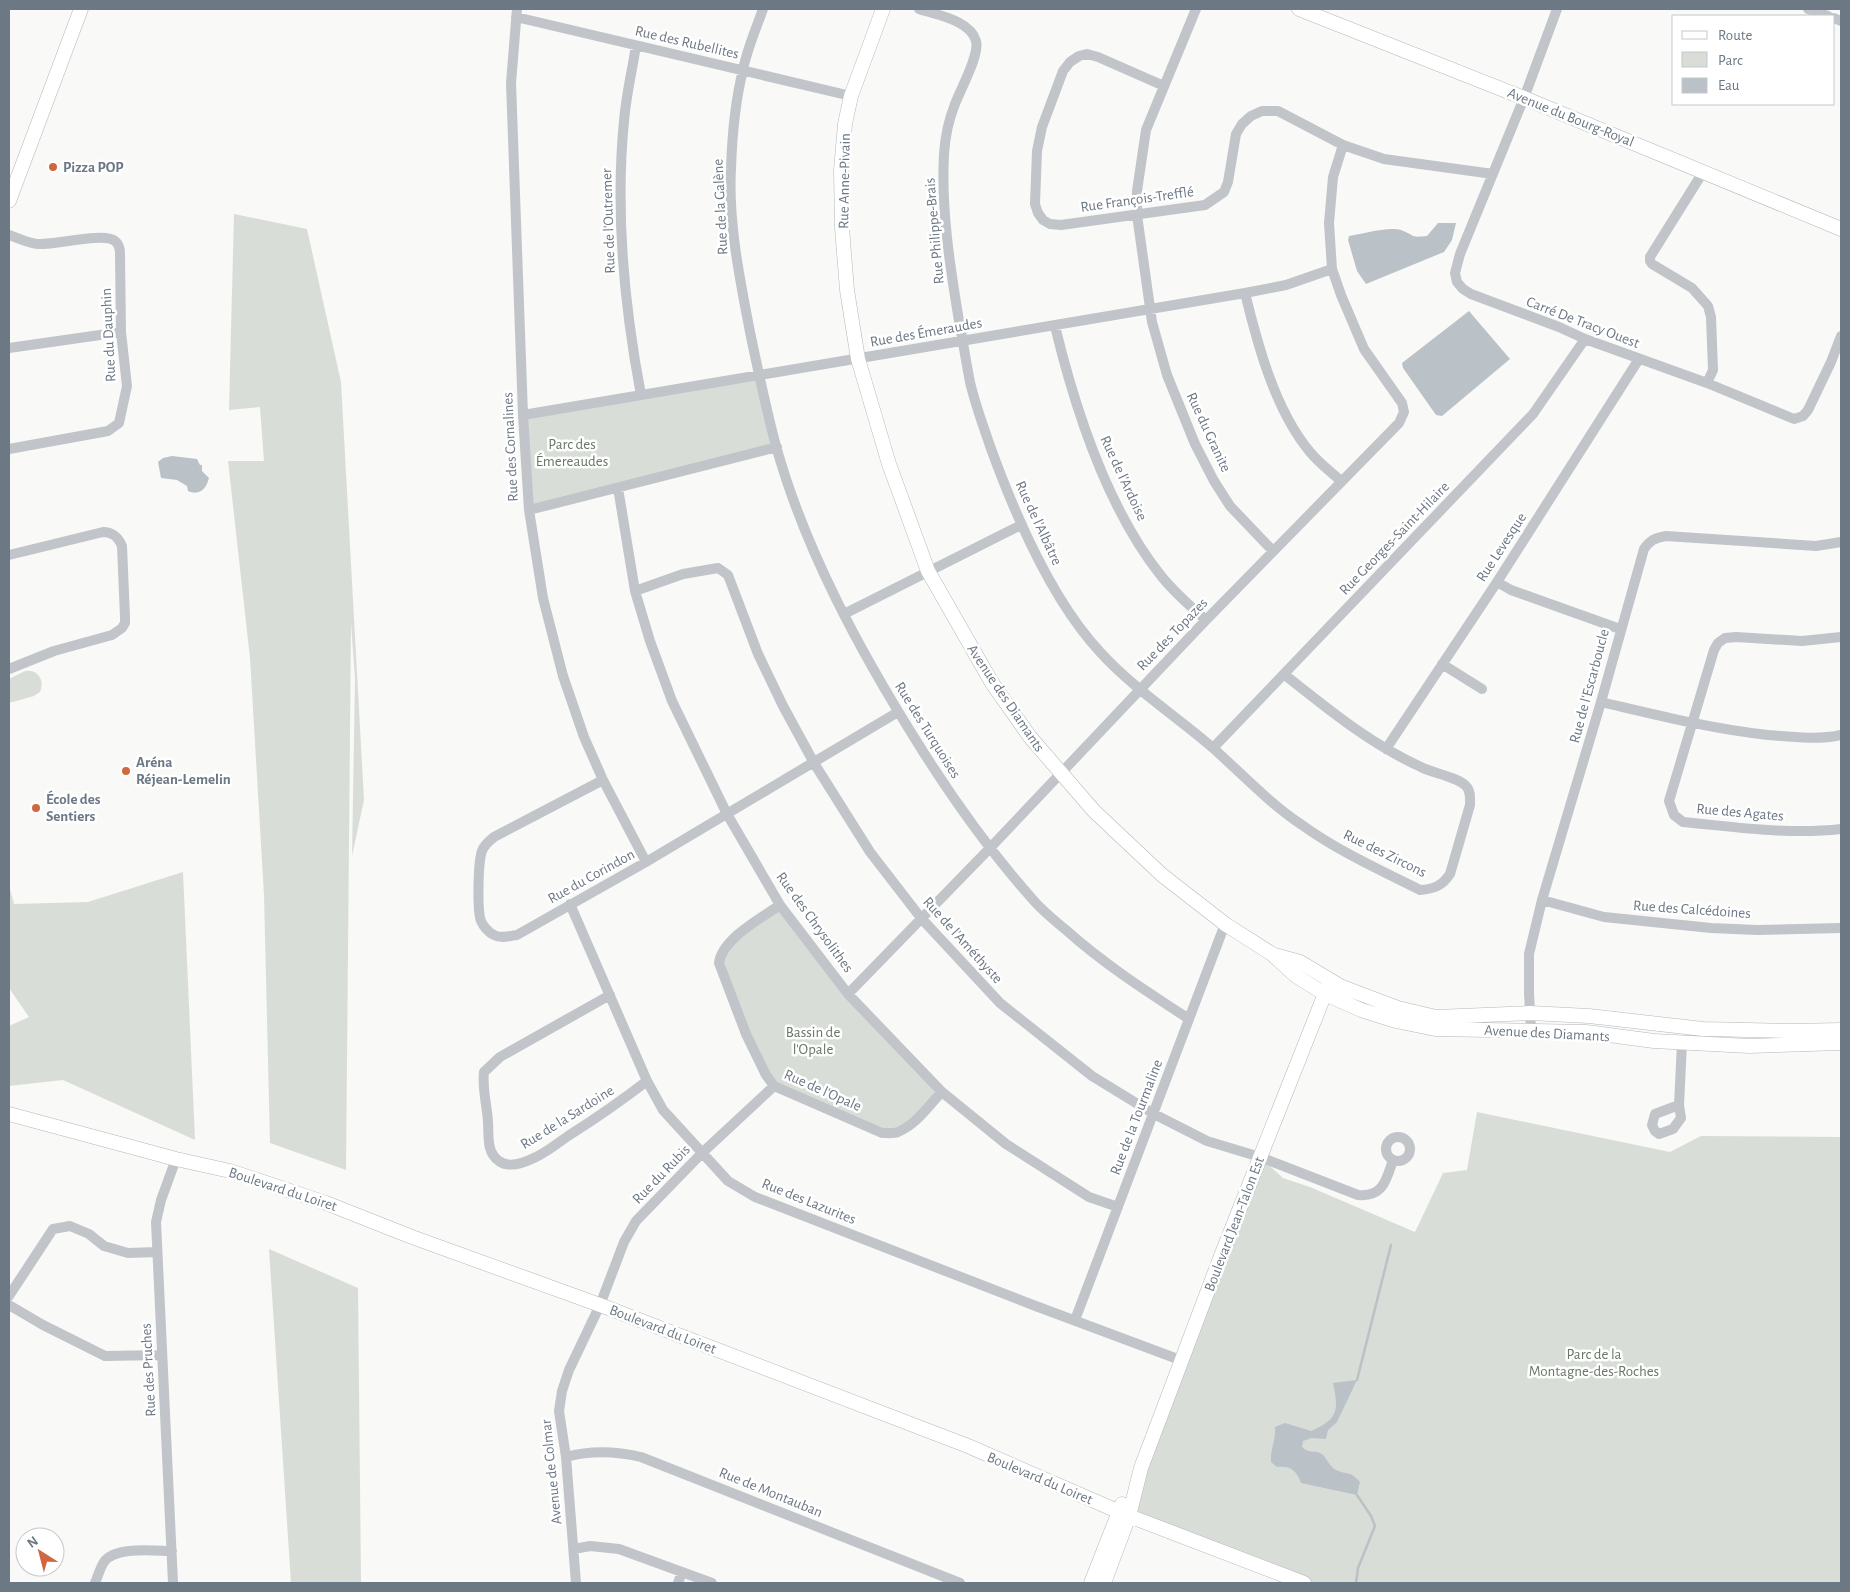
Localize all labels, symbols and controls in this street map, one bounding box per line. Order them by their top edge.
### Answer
legend [1672,15,1835,105]
street label: Rue des Rubellites [633,23,740,62]
text: Route [1718,28,1752,43]
text: Parc [1718,53,1743,68]
text: Eau [1718,78,1740,93]
street label: Avenue du Bourg-Royal [1505,85,1636,150]
street label: Rue Anne-Pivain [836,133,853,229]
street label: Rue de la Galène [710,158,731,255]
place label: Pizza POP [63,160,124,175]
marker: Pizza POP [47,161,59,173]
street label: Rue de l'Outremer [599,168,618,274]
street label: Rue Philippe-Brais [922,177,947,285]
street label: Rue François-Trefflé [1079,184,1195,215]
street label: Rue du Dauphin [99,288,118,382]
street label: Carré De Tracy Ouest [1524,294,1642,351]
street label: Rue des Émeraudes [869,313,983,350]
street label: Rue du Granite [1184,390,1234,474]
street label: Rue des Cornalines [500,392,521,502]
street label: Rue de l'Ardoise [1097,433,1150,523]
park label: Parc des Émereaudes [536,437,608,469]
street label: Rue de l'Albâtre [1013,479,1065,568]
street label: Rue Georges-Saint-Hilaire [1337,479,1452,598]
street label: Rue Levesque [1474,510,1529,584]
street label: Rue des Topazes [1134,595,1211,674]
street label: Rue de l'Escarboucle [1567,627,1612,745]
street label: Avenue des Diamants [964,642,1047,755]
street label: Rue des Turquoises [892,679,963,781]
place label: Aréna Réjean‑Lemelin [136,755,231,787]
marker: Aréna Réjean‑Lemelin [120,765,132,777]
place label: École des Sentiers [46,790,101,824]
street label: Rue des Agates [1696,801,1784,824]
marker: École des Sentiers [30,802,42,814]
street label: Rue des Zircons [1341,827,1429,880]
street label: Rue du Corindon [545,846,637,906]
street label: Rue des Chrysolithes [773,869,856,975]
street label: Rue de l'Améthyste [920,894,1005,987]
street label: Rue des Calcédoines [1633,898,1751,921]
street label: Avenue des Diamants [1484,1023,1610,1044]
park label: Bassin de l'Opale [786,1025,840,1057]
street label: Rue de la Tourmaline [1108,1057,1165,1177]
street label: Rue de l'Opale [782,1067,864,1114]
street label: Rue de la Sardoine [518,1083,617,1152]
street label: Rue du Rubis [630,1142,693,1207]
street label: Boulevard Jean-Talon Est [1202,1155,1267,1294]
street label: Boulevard du Loiret [227,1165,339,1214]
street label: Rue des Lazurites [760,1176,858,1227]
street label: Boulevard du Loiret [607,1302,718,1357]
street label: Rue des Pruches [139,1323,158,1417]
park label: Parc de la Montagne-des-Roches [1529,1347,1659,1379]
street label: Avenue de Colmar [539,1419,564,1525]
street label: Boulevard du Loiret [985,1449,1095,1508]
street label: Rue de Montauban [717,1465,825,1520]
north arrow [15,1527,65,1577]
text: N [25,1534,41,1551]

